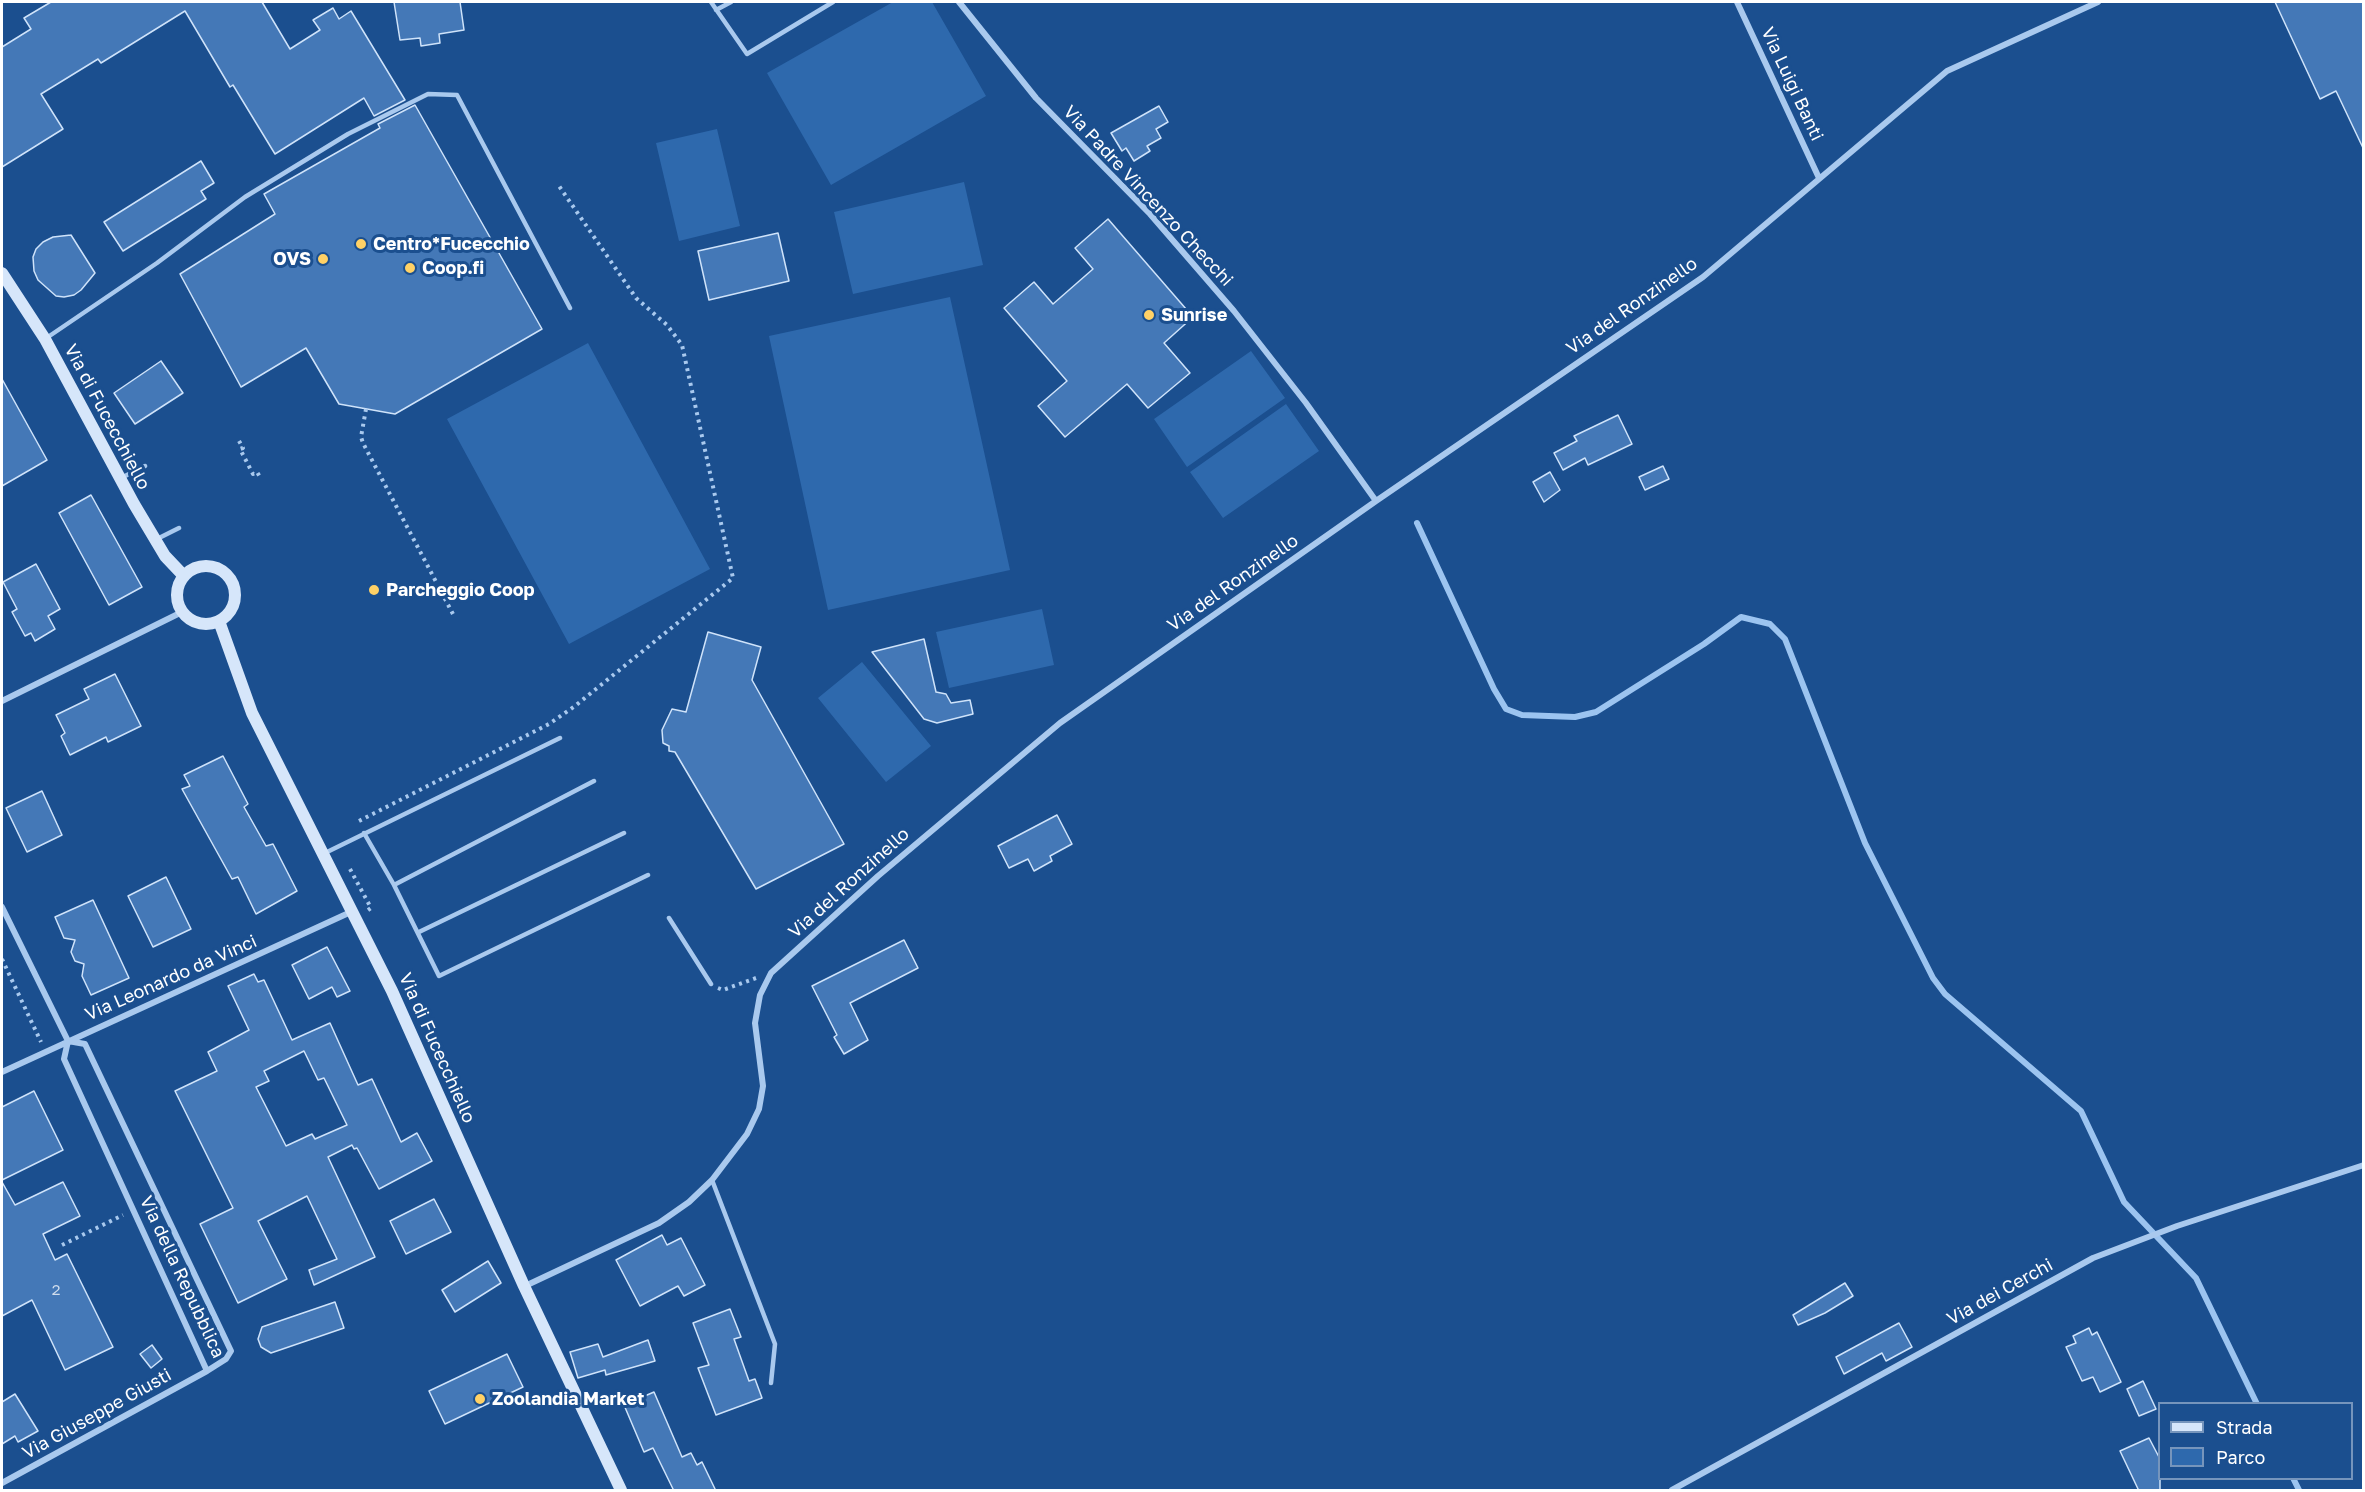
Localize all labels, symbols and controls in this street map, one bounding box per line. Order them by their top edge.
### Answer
street label: Via Luigi Banti [1756,24,1828,144]
street label: Via Padre Vincenzo Checchi [1059,101,1237,291]
place label: Centro*Fucecchio [373,233,530,255]
marker: Centro*Fucecchio [354,237,368,251]
place label: OVS [273,248,311,270]
marker: OVS [316,252,330,266]
street label: Via del Ronzinello [1562,253,1702,359]
place label: Coop.fi [422,257,484,279]
marker: Coop.fi [403,261,417,275]
place label: Sunrise [1161,304,1227,326]
marker: Sunrise [1142,308,1156,322]
street label: Via di Fucecchiello [59,340,155,494]
street label: Via del Ronzinello [1163,530,1303,636]
place label: Parcheggio Coop [386,579,535,601]
marker: Parcheggio Coop [367,583,381,597]
street label: Via del Ronzinello [784,823,914,943]
street label: Via Leonardo da Vinci [82,930,260,1026]
street label: Via di Fucecchiello [394,970,480,1126]
street label: Via della Repubblica [135,1192,229,1362]
street label: Via dei Cerchi [1943,1254,2057,1330]
house number: 2 [52,1281,60,1299]
street label: Via Giuseppe Giusti [19,1364,175,1464]
place label: Zoolandia Market [492,1388,644,1410]
marker: Zoolandia Market [473,1392,487,1406]
legend [2158,1402,2353,1480]
text: Strada [2216,1416,2273,1438]
text: Parco [2216,1446,2265,1468]

